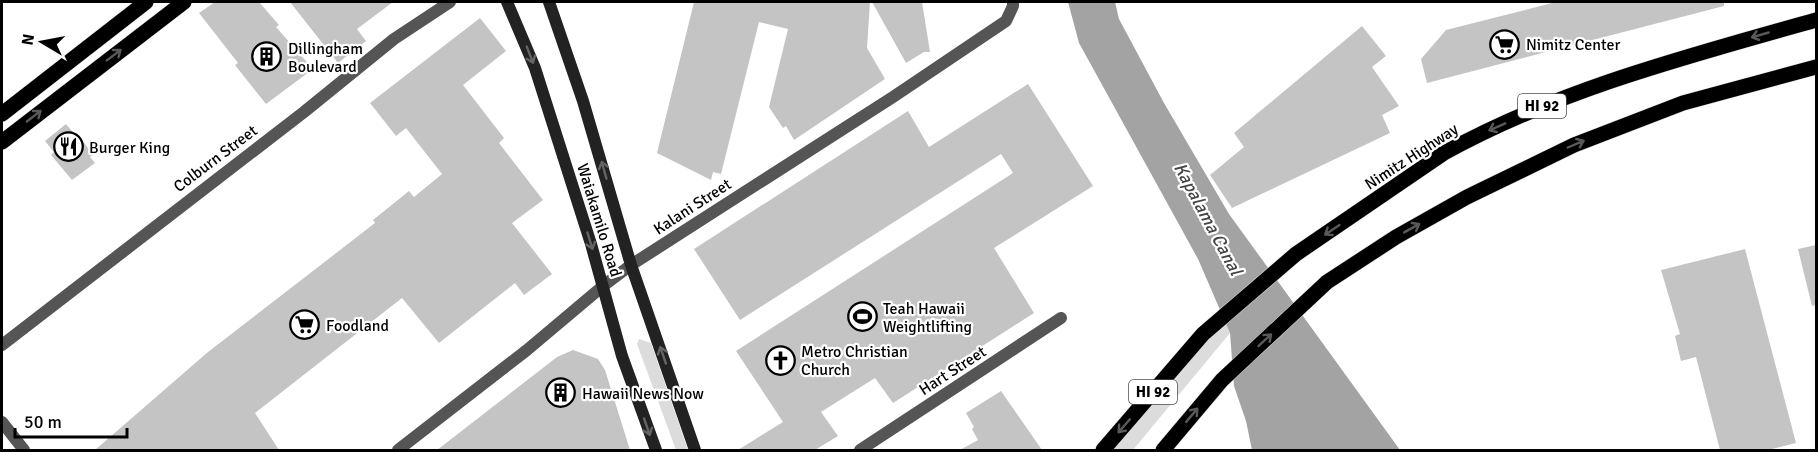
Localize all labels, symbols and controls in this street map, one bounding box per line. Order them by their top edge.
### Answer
north arrow [12,12,72,72]
supermarket icon: Nimitz Center [1489,28,1521,60]
one-way arrow [1751,30,1770,42]
text: N [17,32,39,47]
place label: Nimitz Center [1526,35,1620,55]
place label: Dillingham Boulevard [288,39,363,77]
building icon: Dillingham Boulevard [251,41,283,73]
one-way arrow [525,45,536,64]
one-way arrow [105,49,121,61]
road number: HI 92 [1518,94,1566,118]
one-way arrow [26,109,42,122]
street label: Nimitz Highway [1361,119,1463,195]
street label: Colburn Street [170,121,262,197]
one-way arrow [1488,122,1506,133]
restaurant icon: Burger King [52,131,84,163]
place label: Burger King [89,138,170,158]
one-way arrow [1567,138,1585,149]
water label: Kapalama Canal [1169,159,1248,281]
street label: Waiakamilo Road [572,161,626,279]
one-way arrow [597,161,609,180]
street label: Kalani Street [650,174,736,239]
one-way arrow [1403,222,1420,234]
one-way arrow [1324,224,1341,236]
one-way arrow [585,231,596,250]
place label: Teah Hawaii Weightlifting [883,299,972,337]
sports icon: Teah Hawaii Weightlifting [846,301,878,333]
supermarket icon: Foodland [289,309,321,341]
place label: Foodland [326,316,389,336]
one-way arrow [1257,333,1272,348]
place label: Metro Christian Church [801,342,908,380]
street label: Hart Street [915,342,990,400]
church icon: Metro Christian Church [764,344,796,376]
one-way arrow [656,347,667,365]
building icon: Hawaii News Now [545,377,577,409]
road number: HI 92 [1129,380,1177,404]
place label: Hawaii News Now [582,384,704,404]
scale bar [15,401,128,439]
one-way arrow [1186,407,1199,423]
text: 50 m [24,411,62,433]
one-way arrow [643,417,654,436]
one-way arrow [1117,418,1131,433]

